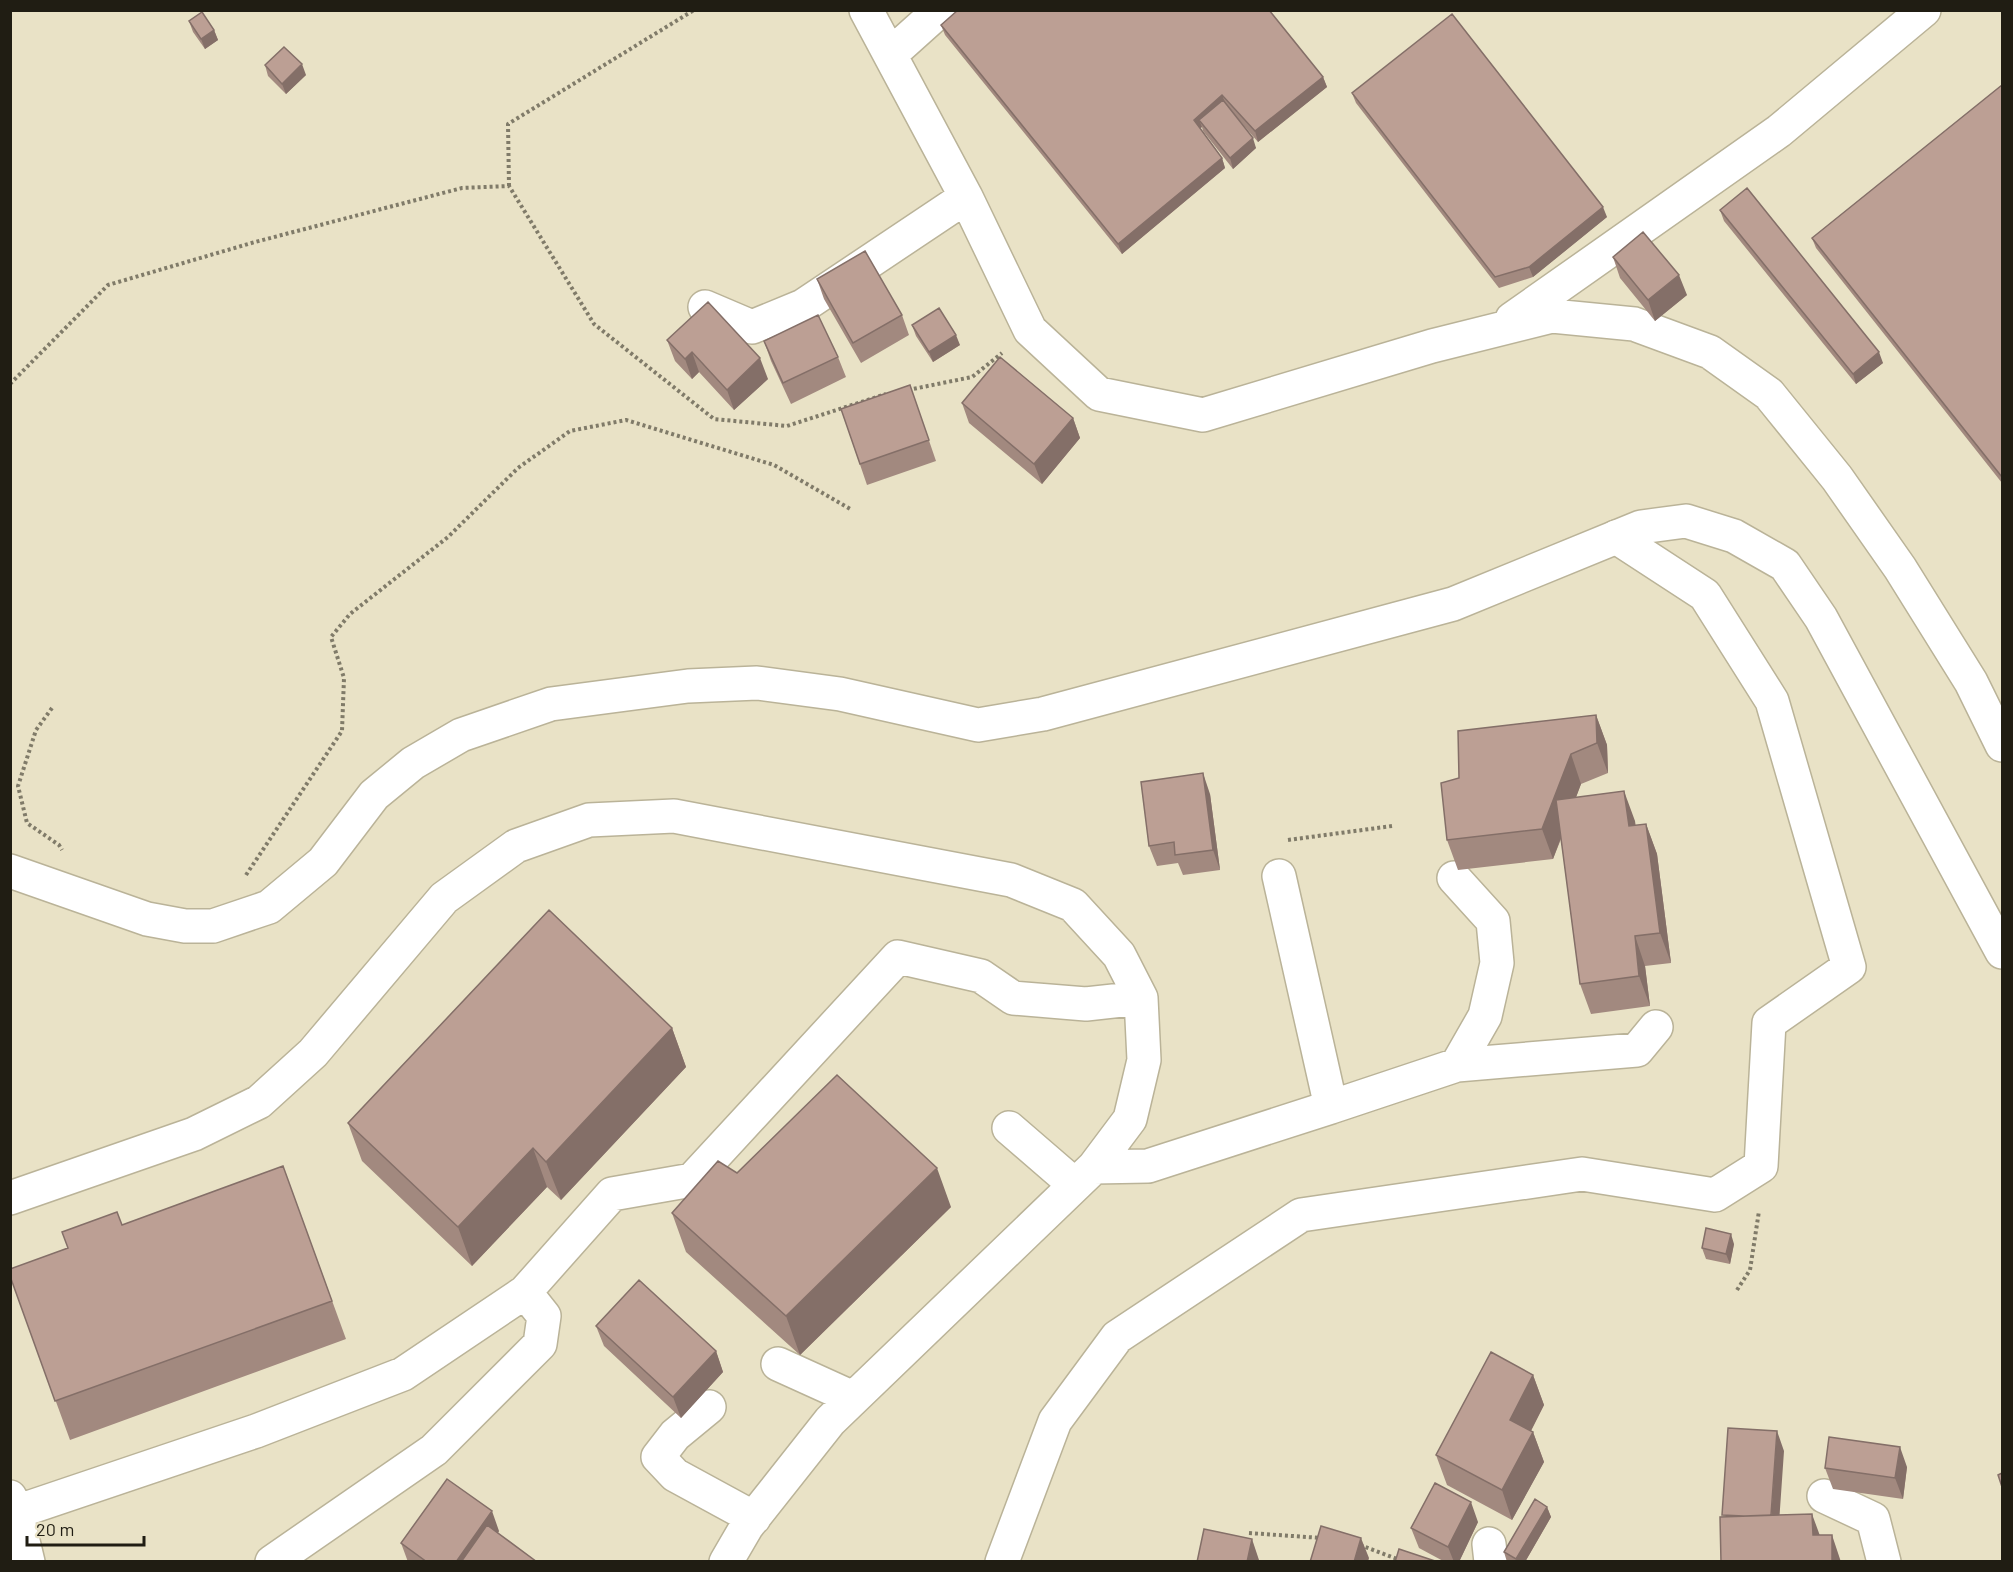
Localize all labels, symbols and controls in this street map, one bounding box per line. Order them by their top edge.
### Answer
scale bar [27,1509,144,1547]
text: 20 m [36,1518,74,1540]

